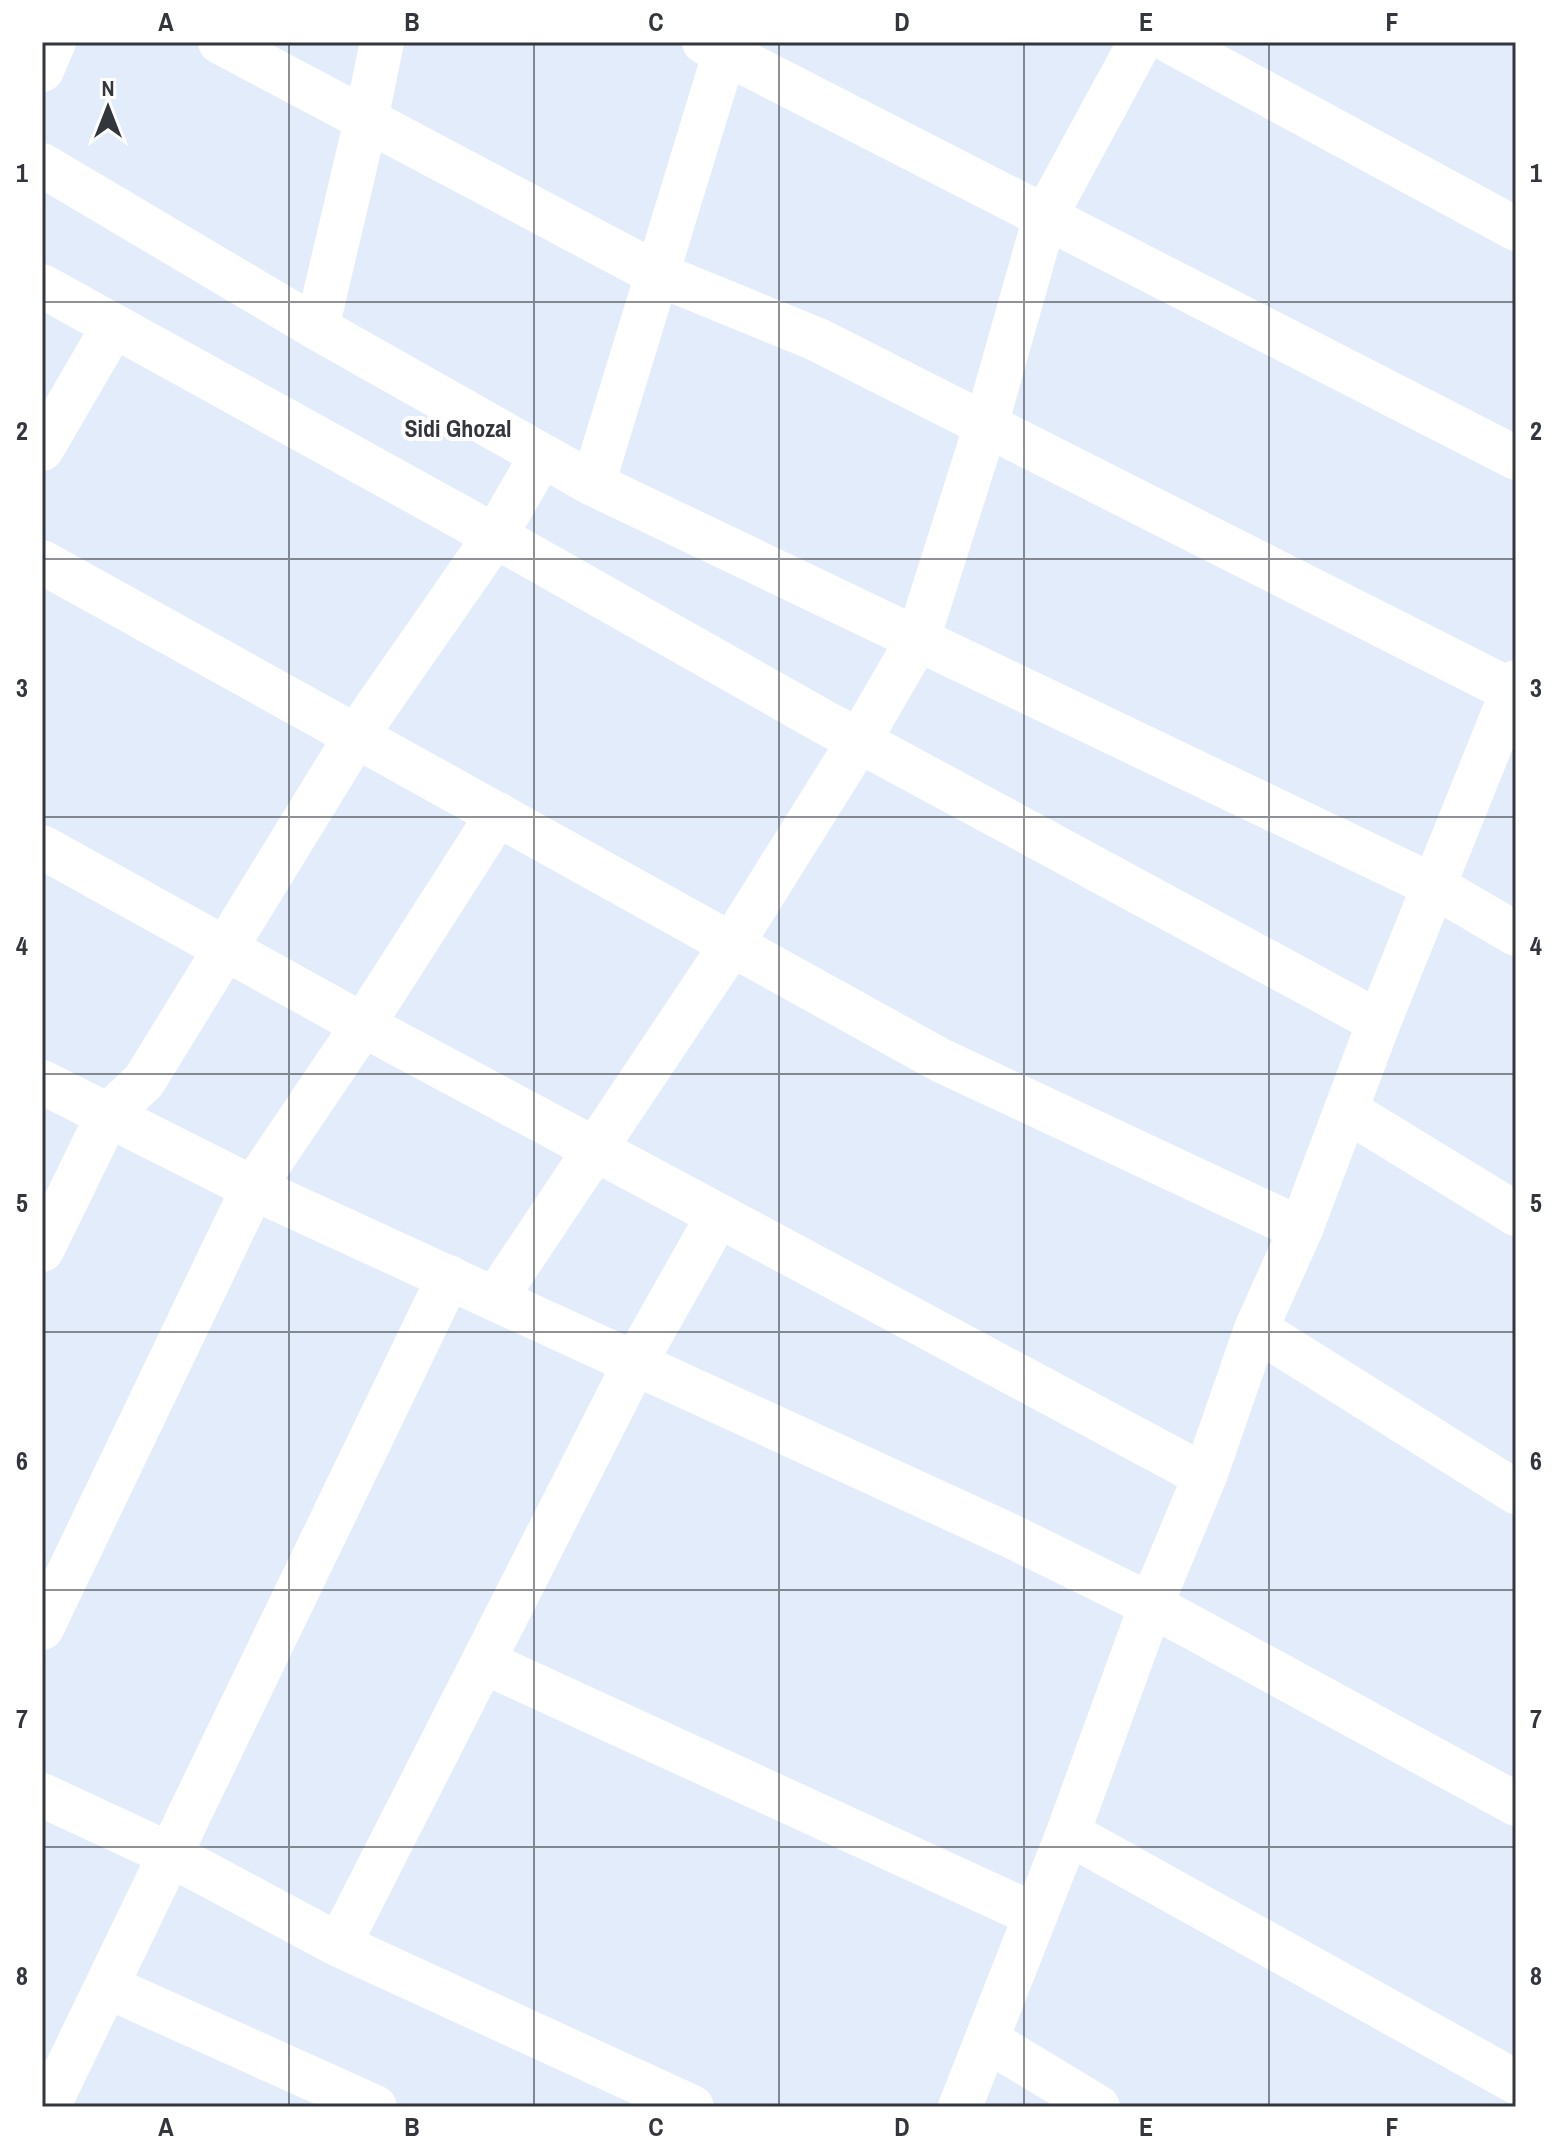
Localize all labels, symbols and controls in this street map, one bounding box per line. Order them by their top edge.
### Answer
text: A [158,4,174,39]
text: B [404,4,420,39]
text: C [648,4,664,39]
text: D [894,4,910,39]
text: E [1139,4,1153,39]
text: F [1385,4,1399,39]
north arrow [68,68,148,148]
text: N [101,73,115,103]
text: 1 [16,155,28,190]
text: 1 [1530,155,1542,190]
district label: Sidi Ghozal [404,412,512,444]
text: 2 [16,413,28,448]
text: 2 [1530,413,1542,448]
text: 3 [16,670,28,705]
text: 3 [1530,670,1542,705]
text: 4 [16,928,28,963]
text: 4 [1530,928,1542,963]
text: 5 [16,1185,28,1220]
text: 5 [1530,1185,1542,1220]
text: 6 [16,1443,28,1478]
text: 6 [1530,1443,1542,1478]
text: 7 [16,1701,28,1736]
text: 7 [1530,1701,1542,1736]
text: 8 [16,1958,28,1993]
text: 8 [1530,1958,1542,1993]
text: A [158,2109,174,2144]
text: B [404,2109,420,2144]
text: C [648,2109,664,2144]
text: D [894,2109,910,2144]
text: E [1139,2109,1153,2144]
text: F [1385,2109,1399,2144]

